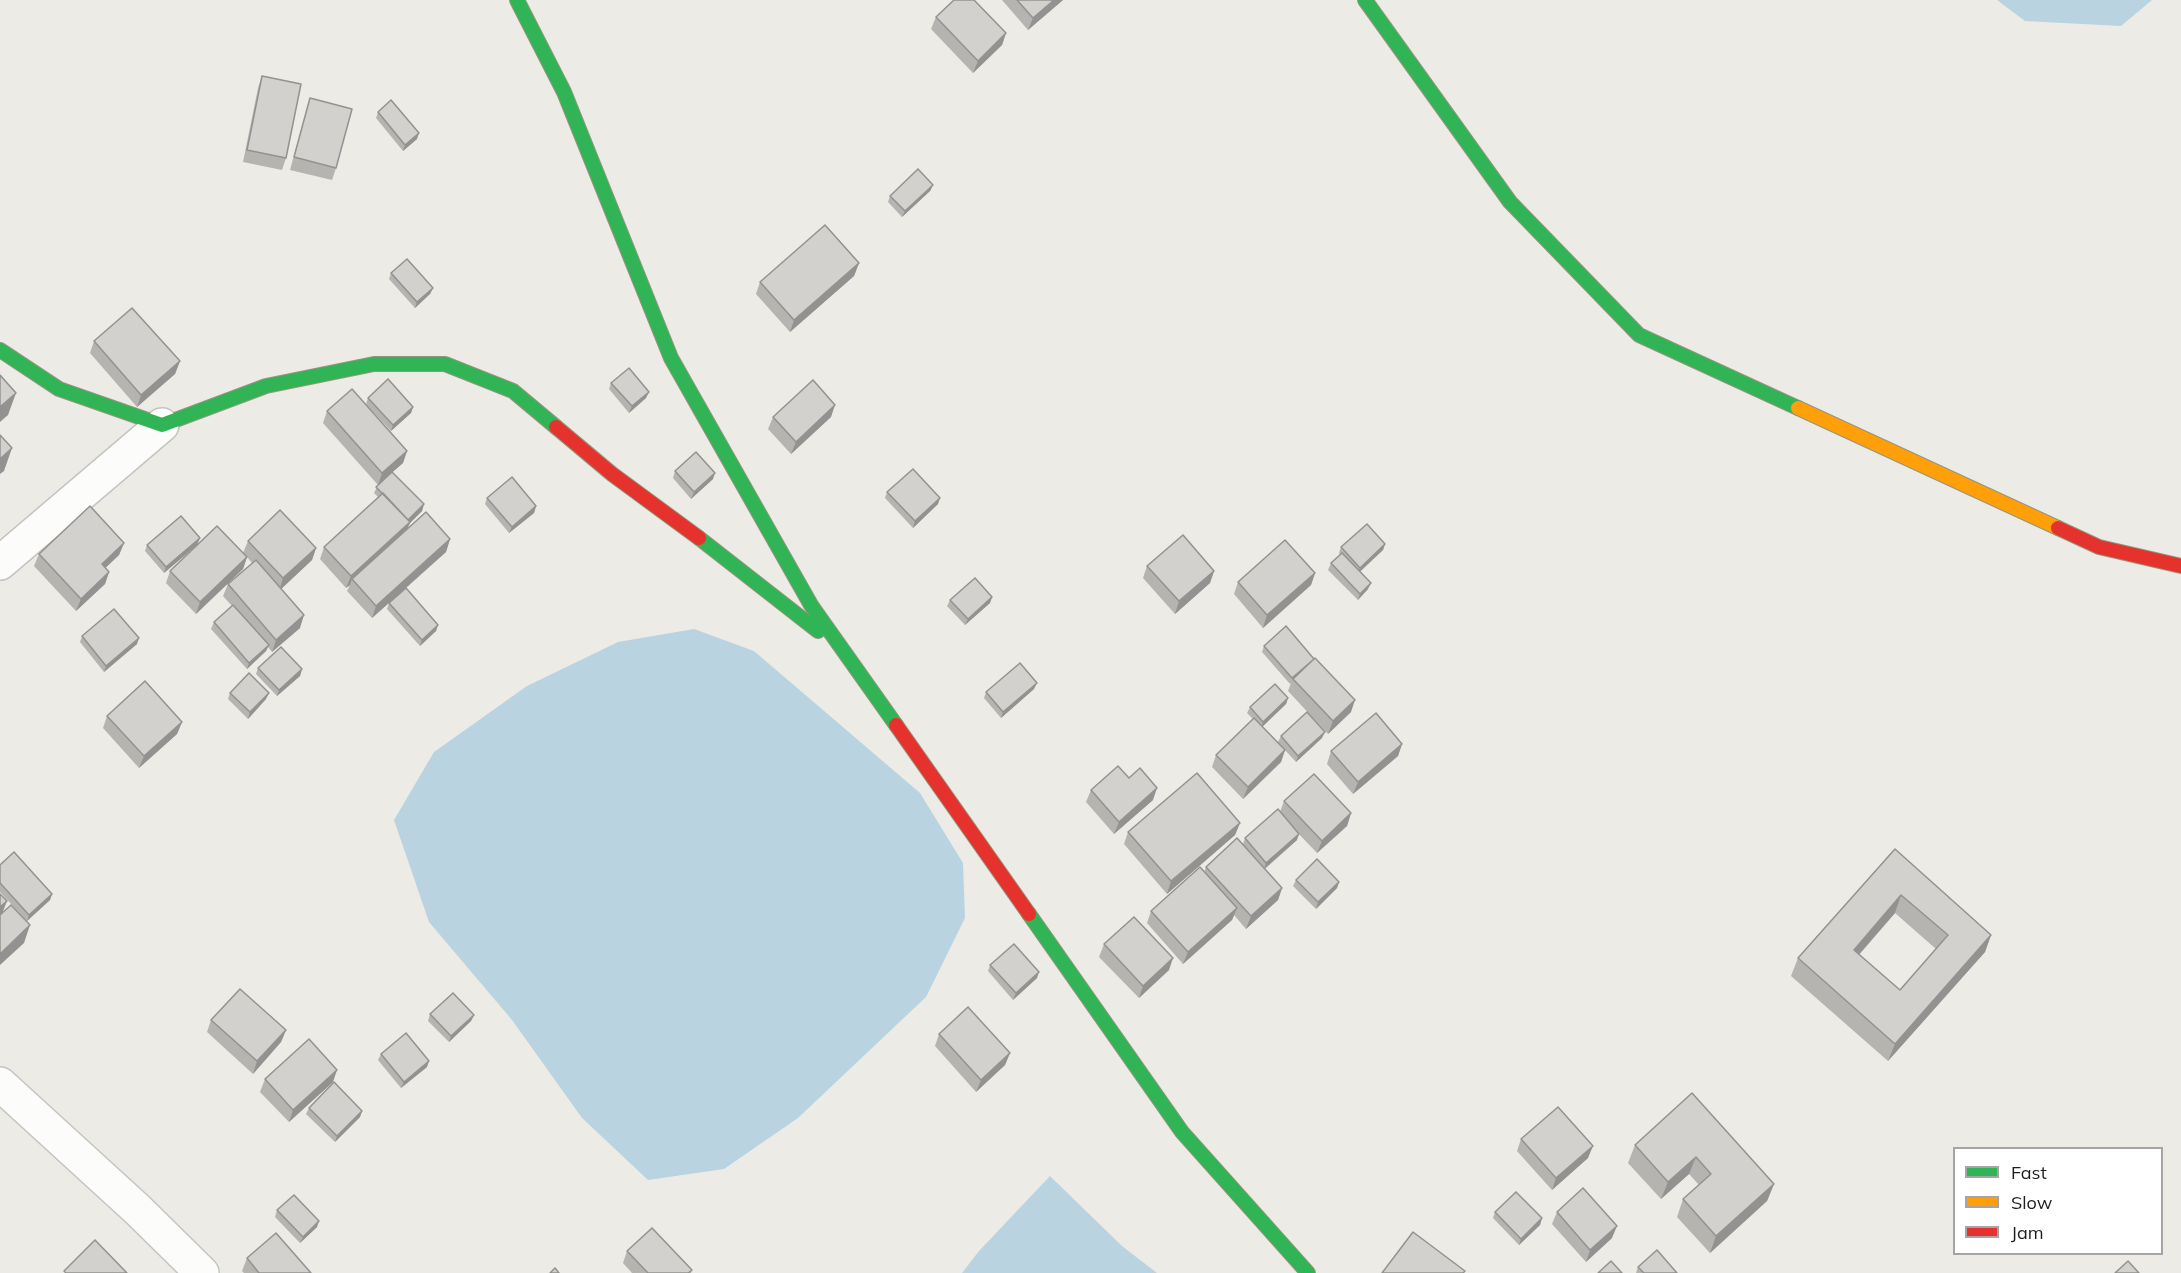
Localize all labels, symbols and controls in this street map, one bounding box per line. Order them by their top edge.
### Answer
legend [1953,1147,2163,1255]
text: Fast [2011,1161,2047,1184]
text: Slow [2011,1191,2052,1214]
text: Jam [2011,1221,2044,1244]

